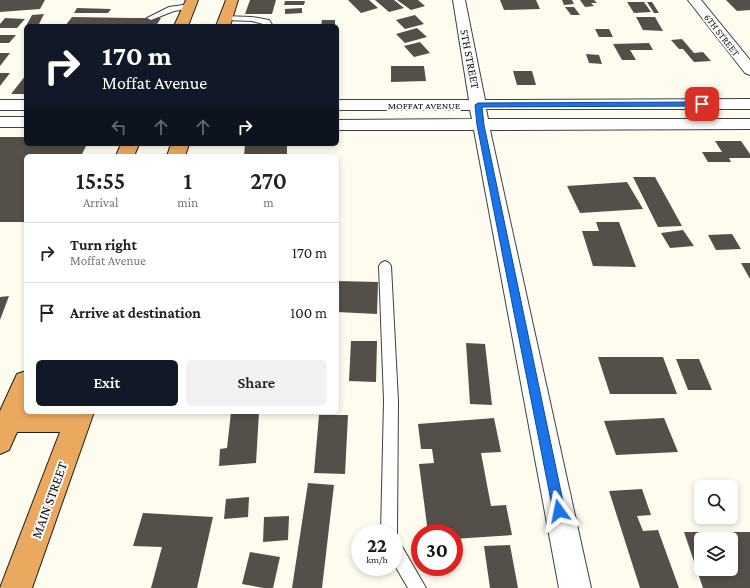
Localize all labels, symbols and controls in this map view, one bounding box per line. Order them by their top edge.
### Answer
street label: 6TH STREET [702,12,742,59]
street label: 5TH STREET [457,28,483,90]
icon: right [36,40,88,92]
text: 170 m [102,40,172,71]
text: Moffat Avenue [102,73,207,93]
pin [685,87,719,121]
icon: arrive [691,93,713,115]
street label: MOFFAT AVENUE [388,100,461,111]
icon: left [108,116,130,138]
icon: ahead [150,116,172,138]
icon: ahead [192,116,214,138]
icon: right [234,116,256,138]
text: 15:55 [76,167,125,194]
text: 1 [183,167,192,194]
text: 270 [250,167,287,194]
text: Arrival [83,195,118,210]
text: min [177,195,198,210]
text: m [263,195,274,210]
text: Turn right [70,237,137,253]
icon: right [36,242,58,264]
text: 170 m [292,245,327,261]
text: Moffat Avenue [70,253,146,268]
icon: arrive [36,302,58,324]
text: Arrive at destination [70,305,201,321]
text: 100 m [290,305,327,321]
button: Exit [36,360,178,406]
button: Share [186,360,327,406]
street label: MAIN STREET [28,459,70,540]
map controls [694,480,738,576]
button: search [694,480,738,524]
position arrow [538,490,580,532]
speed limit sign: 30 [411,524,463,576]
button: layers [694,532,738,576]
text: 22 [367,534,387,556]
text: km/h [366,554,388,565]

